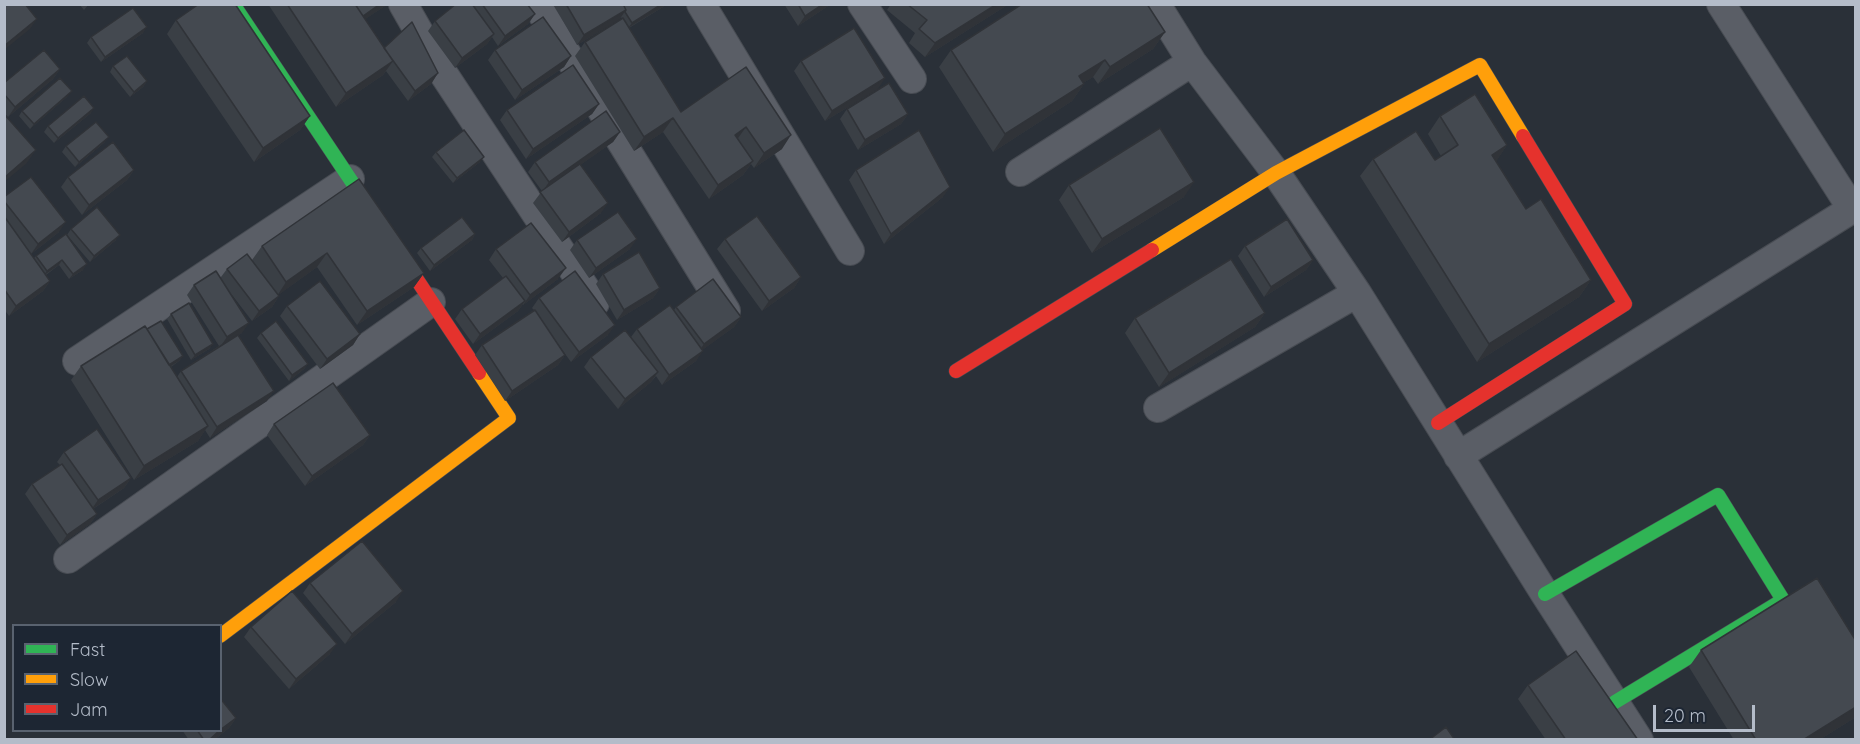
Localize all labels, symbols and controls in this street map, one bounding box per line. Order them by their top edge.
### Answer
legend [12,624,222,732]
text: Fast [70,638,105,661]
text: Slow [70,668,108,691]
scale bar [1656,693,1758,731]
text: Jam [70,698,108,721]
text: 20 m [1664,704,1706,727]

